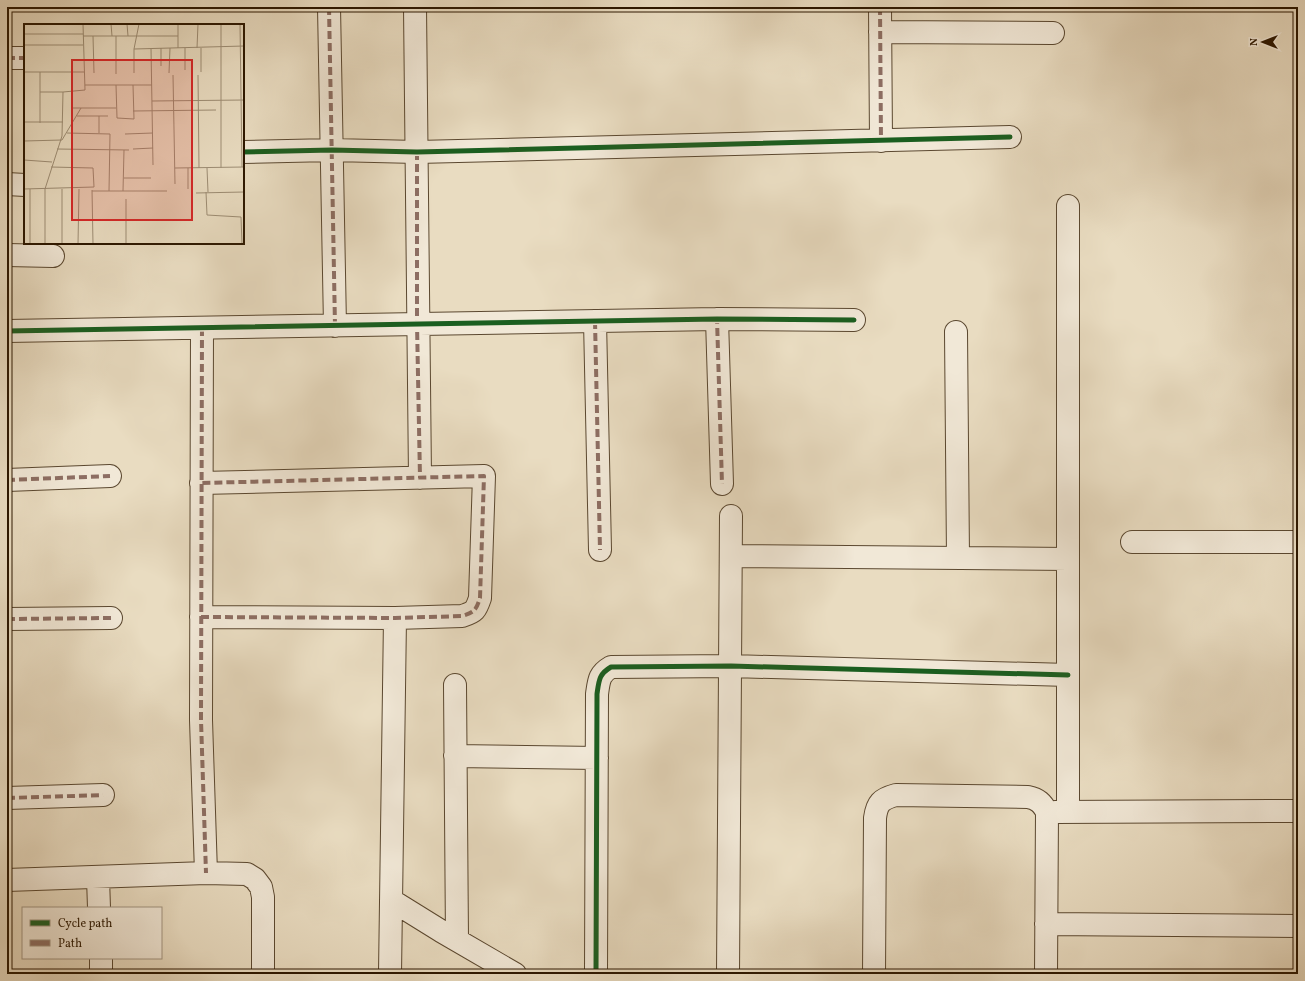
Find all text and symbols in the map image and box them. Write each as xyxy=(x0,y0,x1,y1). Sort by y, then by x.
north arrow xyxy=(1243,22,1283,62)
inset map xyxy=(24,24,244,244)
text: N xyxy=(1247,38,1262,46)
legend xyxy=(22,907,162,959)
text: Cycle path xyxy=(58,916,113,932)
text: Path xyxy=(58,936,82,952)

